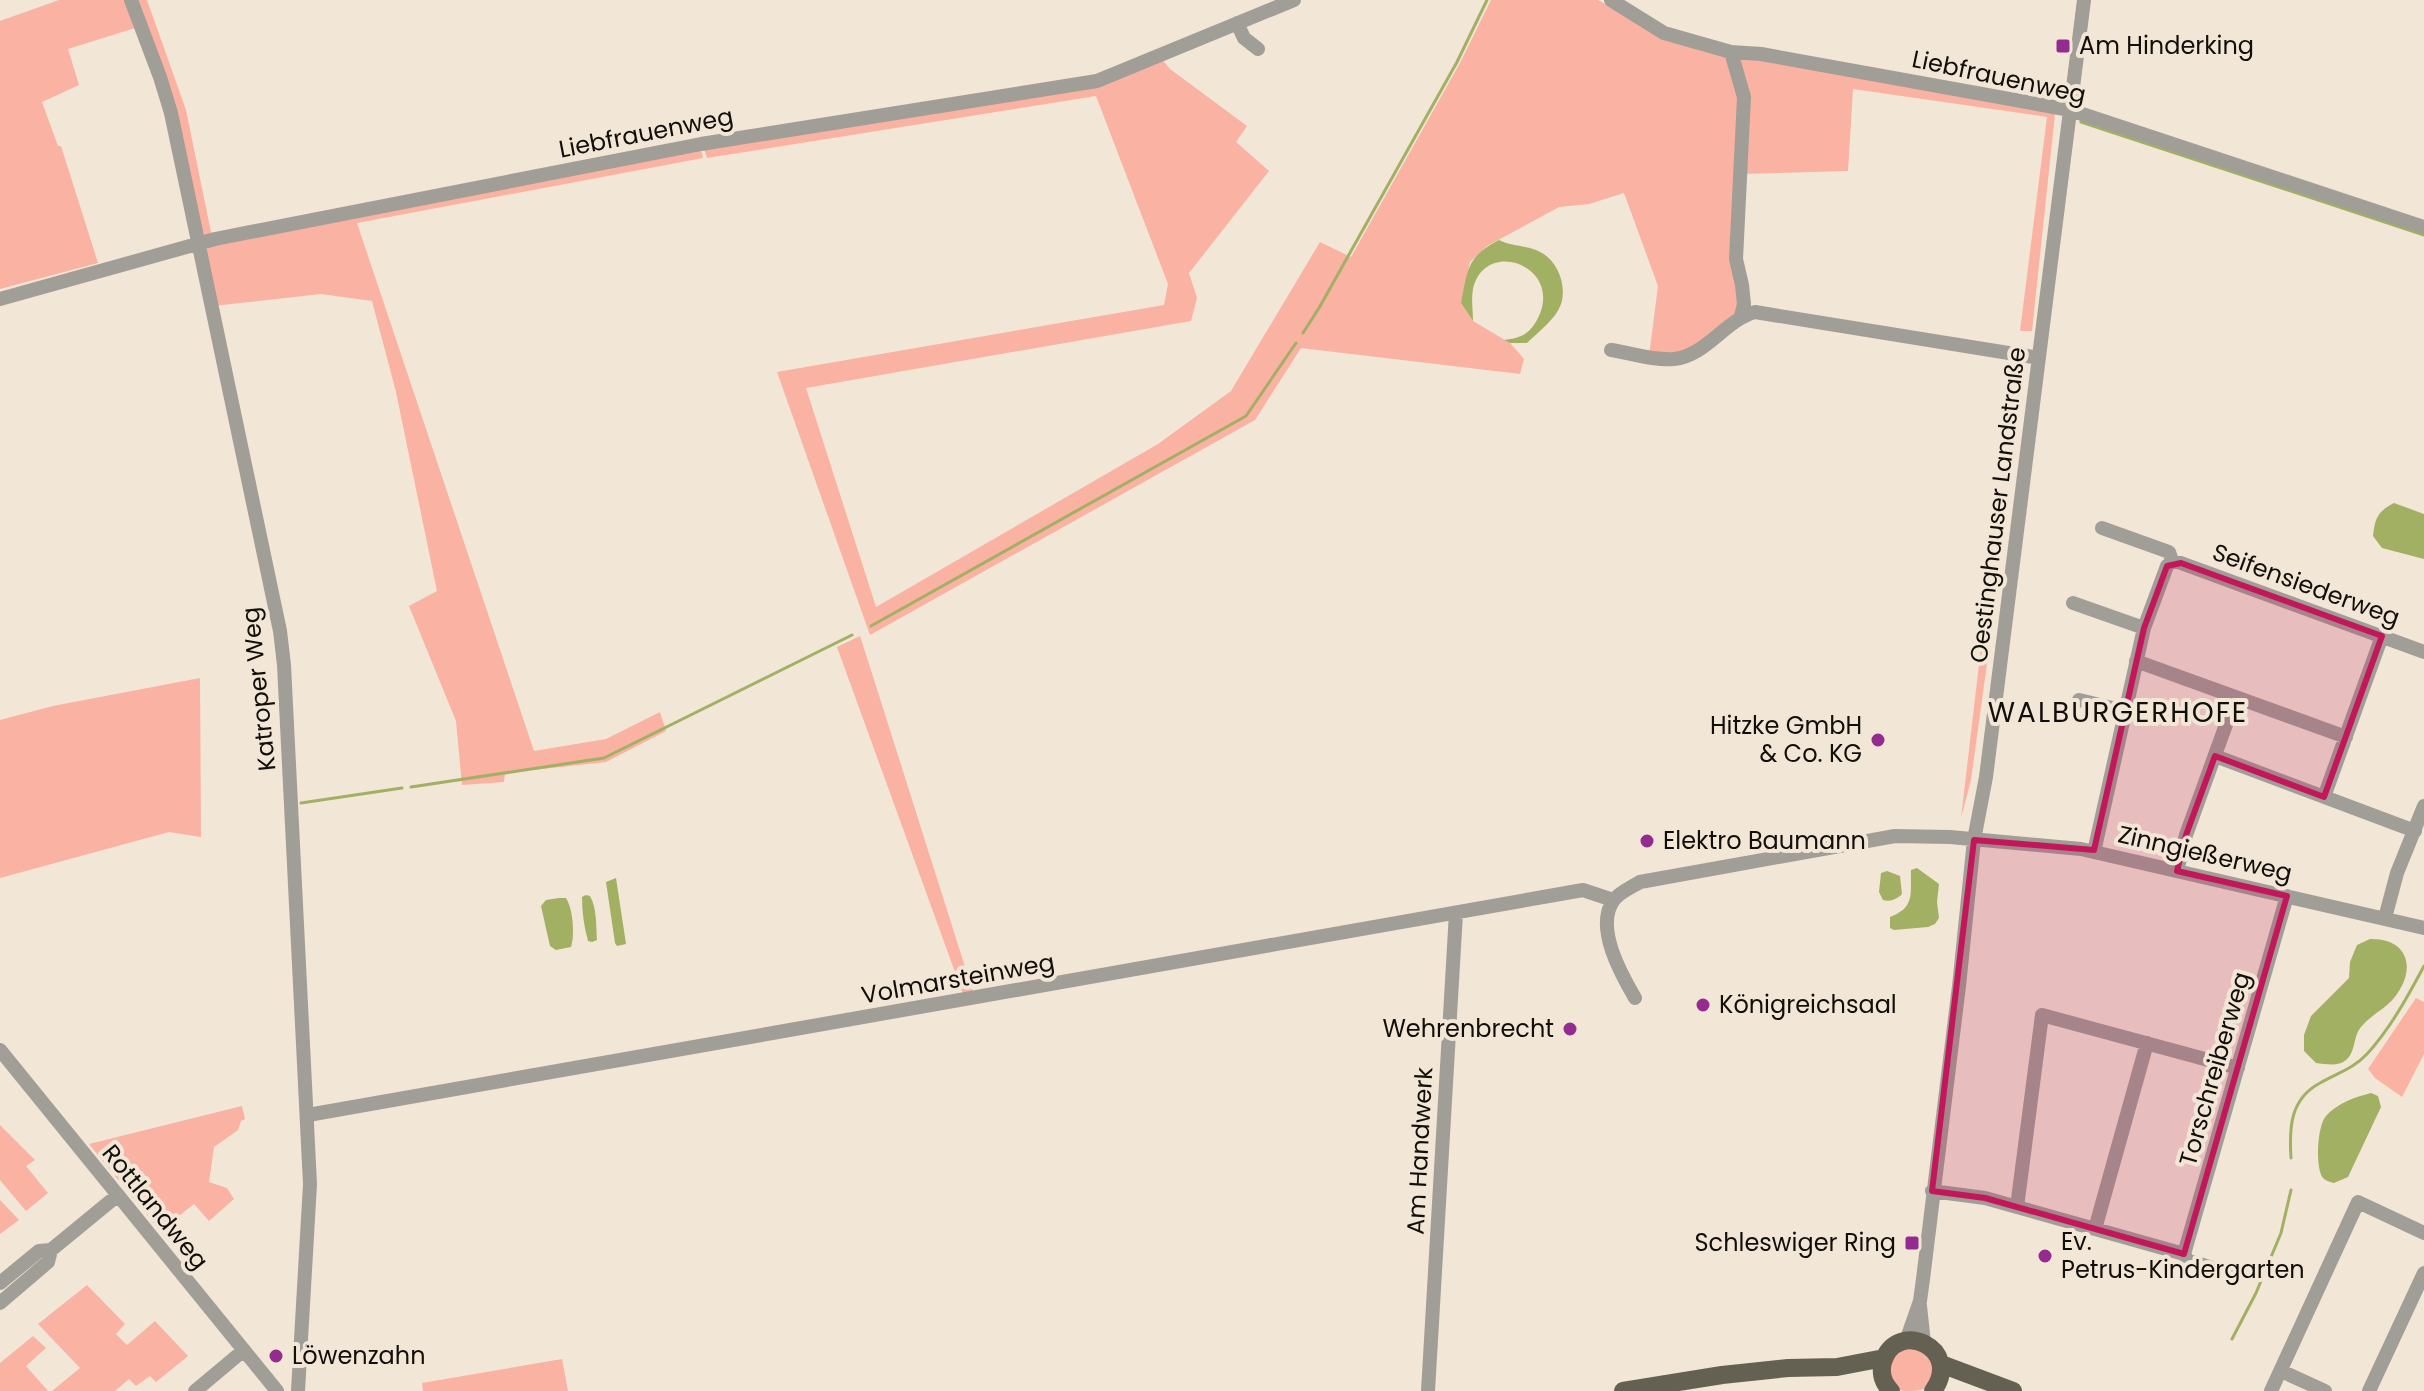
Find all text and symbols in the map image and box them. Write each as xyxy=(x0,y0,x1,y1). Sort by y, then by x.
place label: Am Hinderking xyxy=(2079,29,2254,62)
marker: Am Hinderking xyxy=(2054,37,2072,55)
street label: Liebfrauenweg xyxy=(1909,42,2089,111)
street label: Liebfrauenweg xyxy=(556,99,736,166)
street label: Oestinghauser Landstraße xyxy=(1962,345,2033,665)
street label: Seifensiederweg xyxy=(2208,535,2404,634)
street label: Katroper Weg xyxy=(233,605,284,773)
district label: WALBURGERHOFE xyxy=(1988,693,2248,732)
place label: Hitzke GmbH & Co. KG xyxy=(1710,709,1862,770)
marker: Hitzke GmbH & Co. KG xyxy=(1869,731,1887,749)
street label: Zinngießerweg xyxy=(2115,817,2295,890)
place label: Elektro Baumann xyxy=(1663,824,1866,857)
marker: Elektro Baumann xyxy=(1638,832,1656,850)
street label: Volmarsteinweg xyxy=(859,945,1057,1012)
street label: Torschreiberweg xyxy=(2171,968,2258,1170)
place label: Königreichsaal xyxy=(1719,988,1897,1021)
marker: Königreichsaal xyxy=(1694,996,1712,1014)
place label: Wehrenbrecht xyxy=(1382,1012,1554,1045)
marker: Wehrenbrecht xyxy=(1561,1020,1579,1038)
street label: Am Handwerk xyxy=(1399,1066,1440,1236)
street label: Rottlandweg xyxy=(95,1137,216,1276)
place label: Ev. Petrus-Kindergarten xyxy=(2061,1225,2305,1286)
place label: Schleswiger Ring xyxy=(1695,1226,1896,1259)
marker: Schleswiger Ring xyxy=(1903,1234,1921,1252)
marker: Ev. Petrus-Kindergarten xyxy=(2036,1247,2054,1265)
place label: Löwenzahn xyxy=(292,1339,426,1372)
marker: Löwenzahn xyxy=(267,1347,285,1365)

